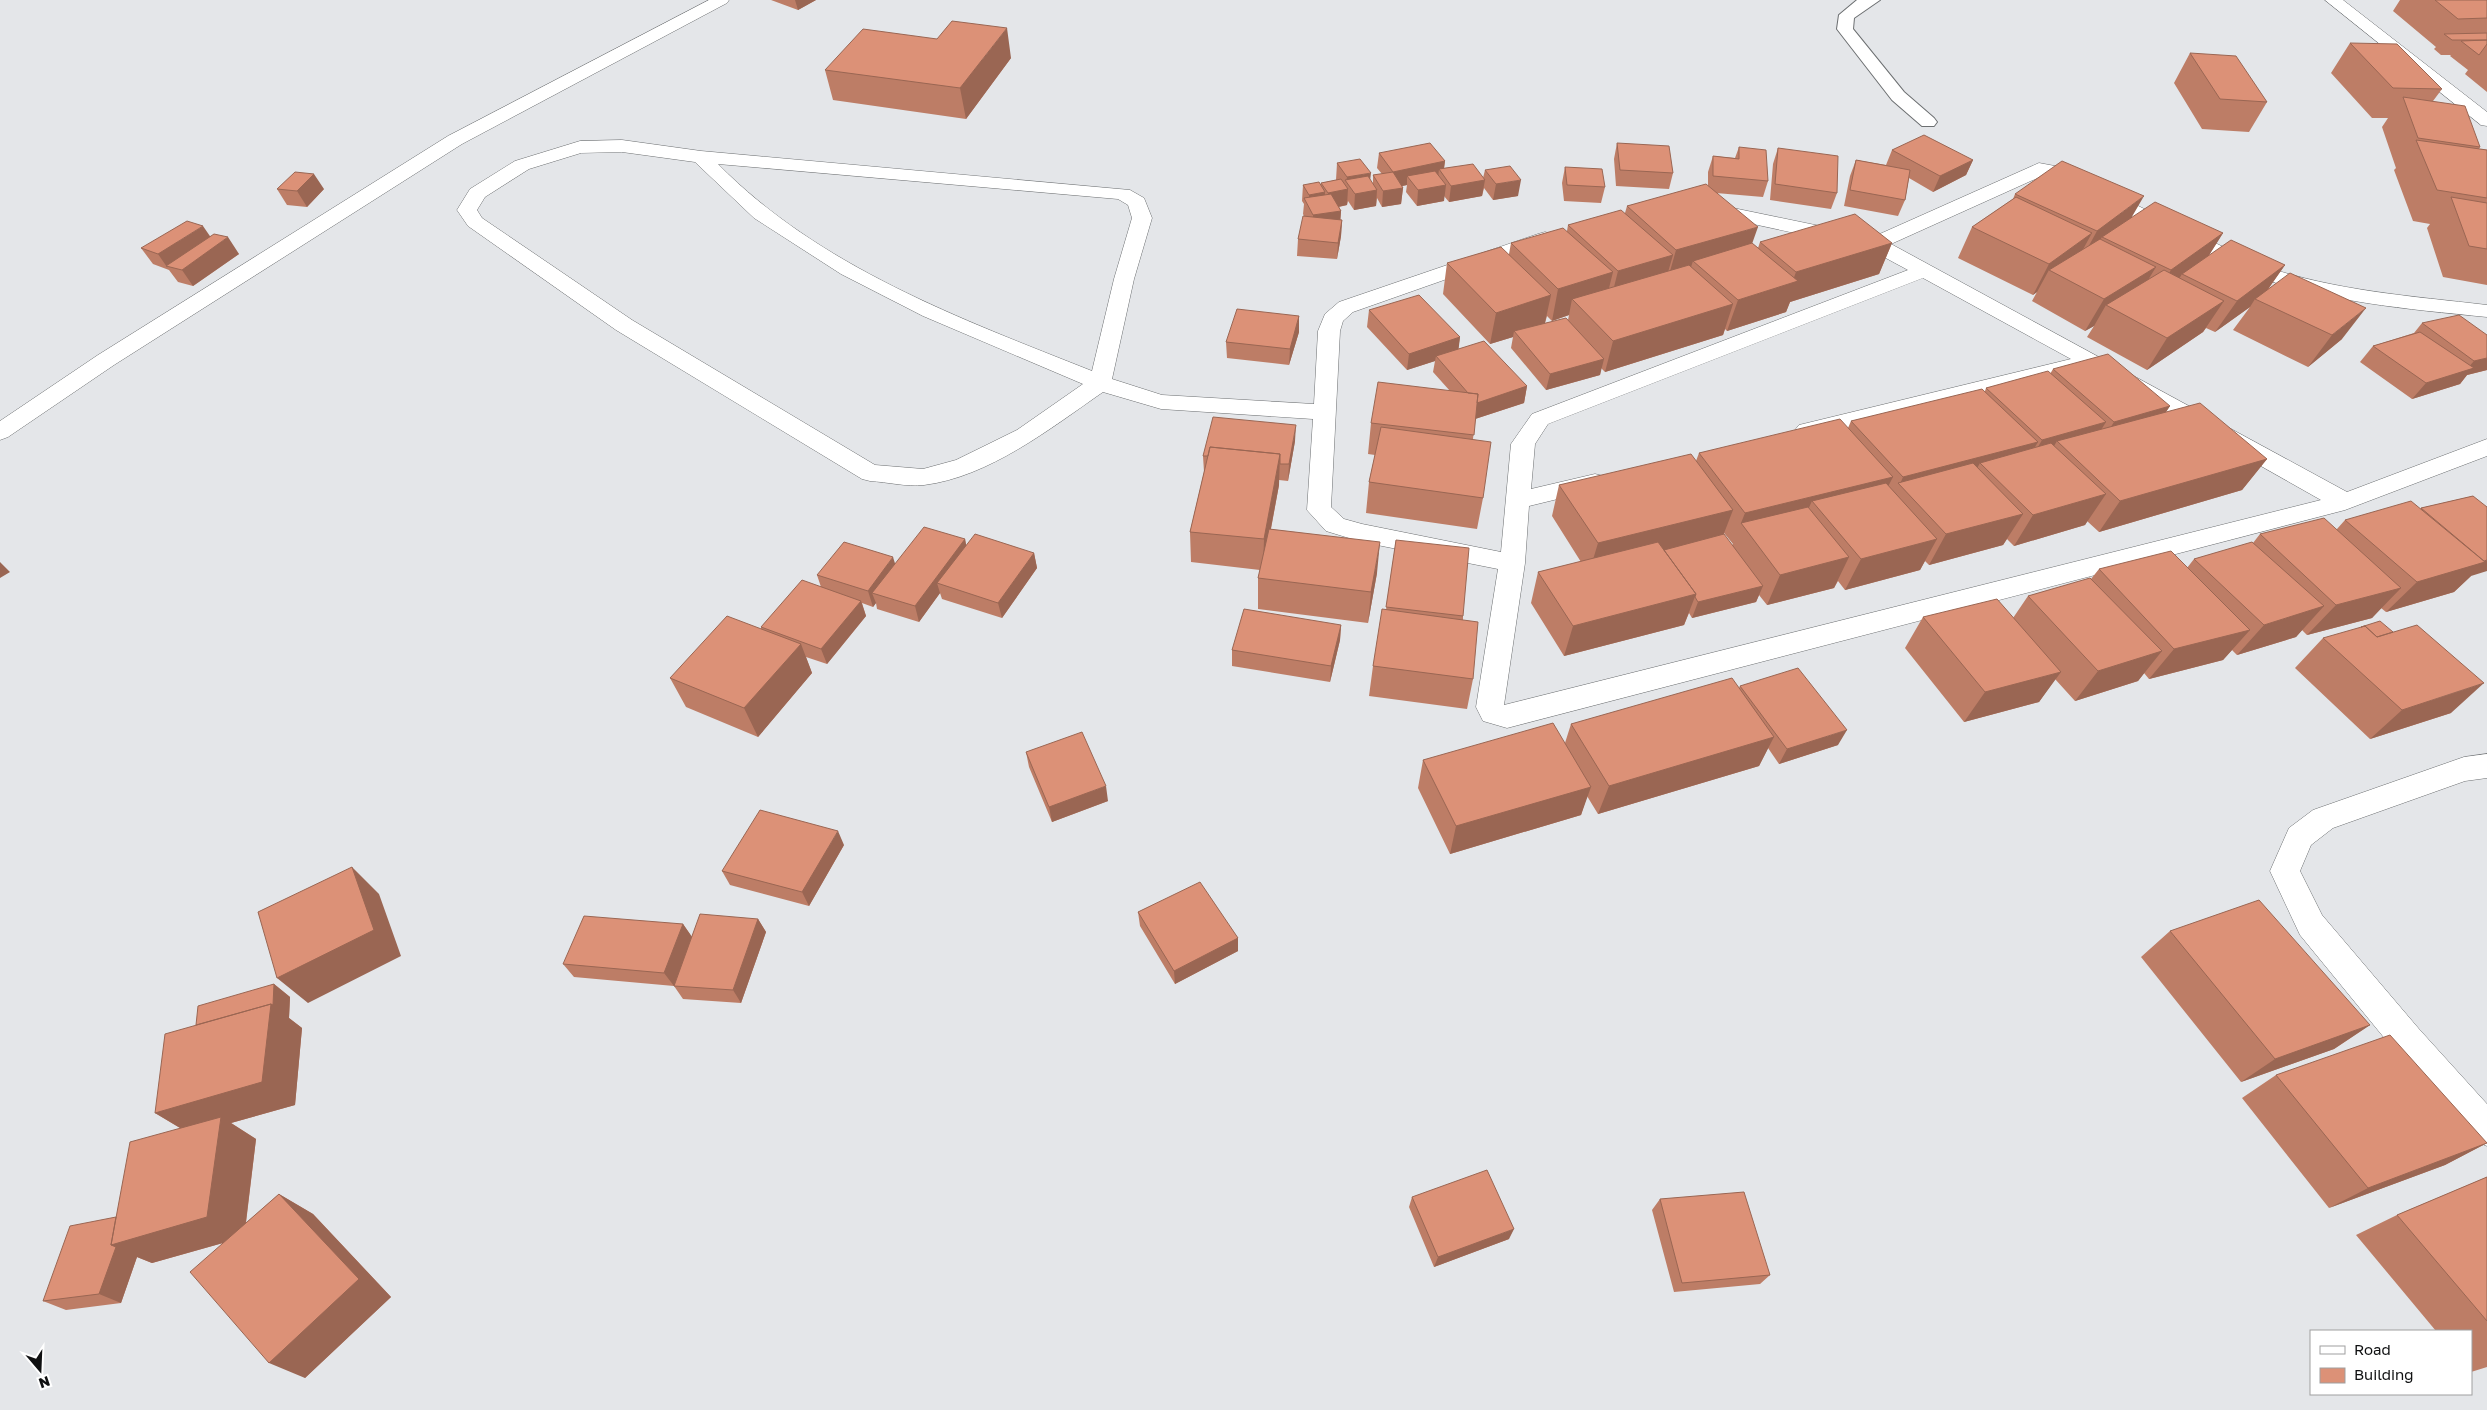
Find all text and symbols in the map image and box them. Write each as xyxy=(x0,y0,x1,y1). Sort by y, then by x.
legend xyxy=(2310,1330,2472,1395)
text: Road xyxy=(2354,1340,2391,1358)
north arrow xyxy=(15,1345,65,1395)
text: Building xyxy=(2354,1365,2414,1383)
text: N xyxy=(37,1373,52,1393)

